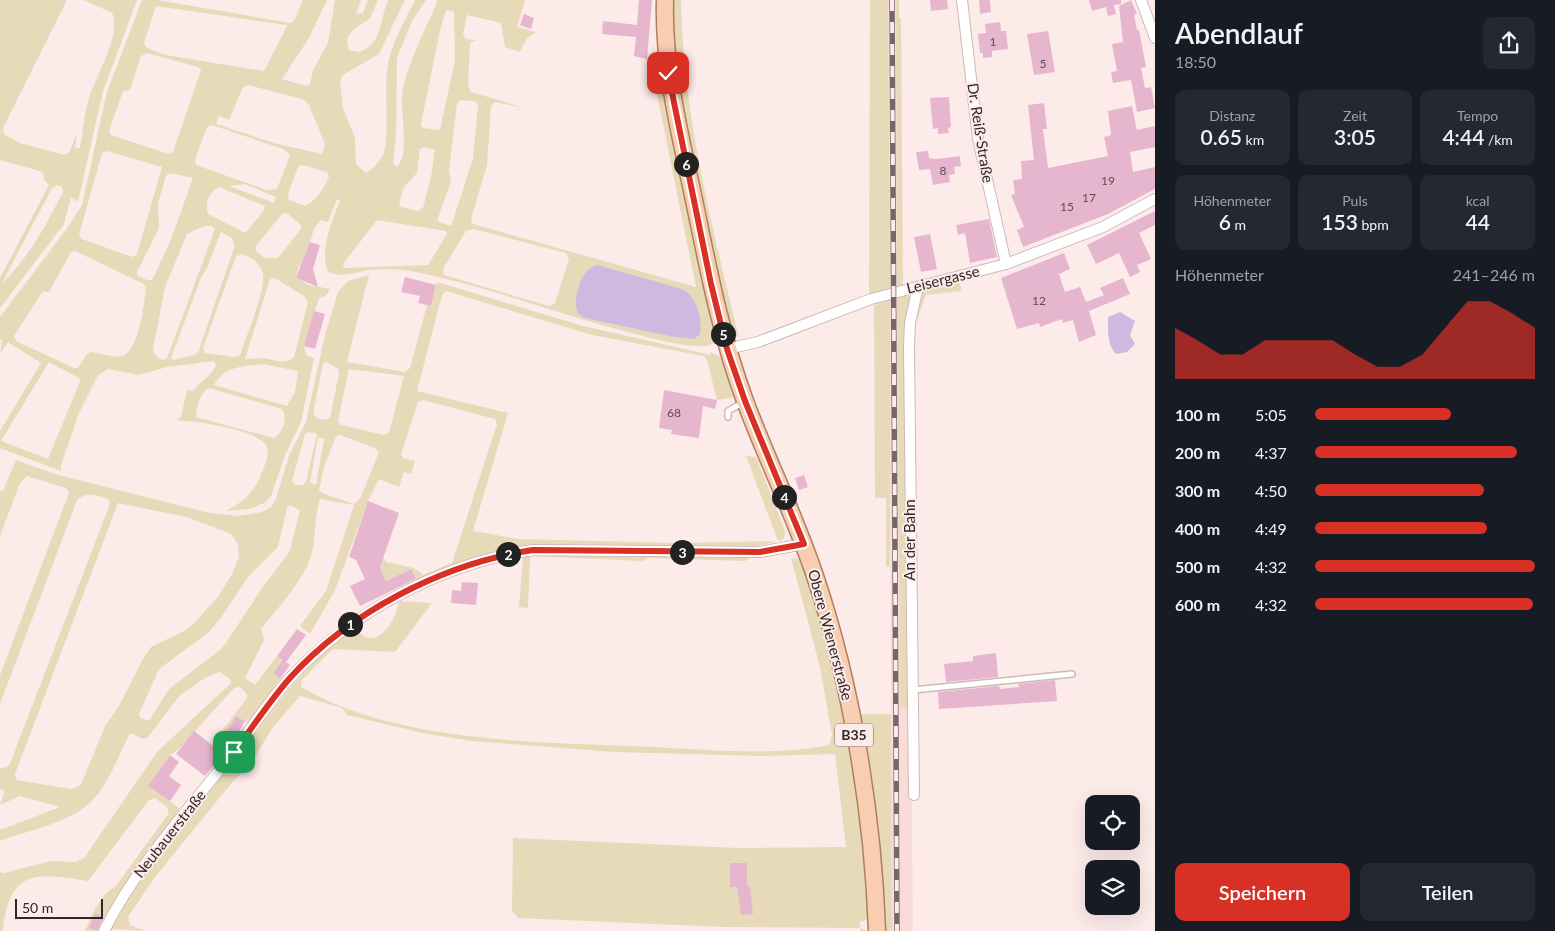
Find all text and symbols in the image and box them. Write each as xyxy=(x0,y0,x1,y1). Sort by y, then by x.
text: Abendlauf xyxy=(1175,16,1303,50)
button: share xyxy=(1483,17,1535,69)
house number: 1 xyxy=(990,34,997,49)
pin xyxy=(647,52,689,94)
text: 18:50 xyxy=(1175,52,1216,71)
house number: 5 xyxy=(1040,56,1047,71)
icon: check xyxy=(654,59,682,87)
street label: Dr. Reiß-Straße xyxy=(964,82,998,184)
text: Distanz xyxy=(1209,107,1255,124)
text: Zeit xyxy=(1343,107,1367,124)
text: Tempo xyxy=(1457,107,1498,124)
text: 0.65 xyxy=(1200,124,1242,149)
text: 3:05 xyxy=(1334,124,1376,149)
text: 4:44 xyxy=(1442,124,1484,149)
text: km xyxy=(1242,131,1264,148)
text: /km xyxy=(1484,131,1513,148)
pin: 6 xyxy=(674,152,698,176)
text: 6 xyxy=(682,156,691,173)
house number: 8 xyxy=(940,163,947,178)
house number: 19 xyxy=(1101,173,1115,188)
house number: 17 xyxy=(1082,190,1096,205)
text: Höhenmeter xyxy=(1193,192,1271,209)
text: Puls xyxy=(1342,192,1368,209)
text: kcal xyxy=(1466,192,1489,209)
house number: 15 xyxy=(1060,199,1074,214)
text: 6 xyxy=(1219,209,1231,234)
text: 153 xyxy=(1321,209,1358,234)
text: 44 xyxy=(1465,209,1490,234)
text: m xyxy=(1231,216,1246,233)
text: bpm xyxy=(1358,216,1389,233)
street label: Leisergasse xyxy=(904,261,981,297)
text: Höhenmeter xyxy=(1175,265,1264,284)
text: 241–246 m xyxy=(1453,265,1535,284)
house number: 12 xyxy=(1032,293,1046,308)
pin: 5 xyxy=(710,322,736,346)
text: 5 xyxy=(719,326,728,343)
house number: 68 xyxy=(667,405,681,420)
text: 100 m xyxy=(1175,405,1220,424)
text: 5:05 xyxy=(1255,405,1287,424)
text: 200 m xyxy=(1175,443,1220,462)
text: 4:37 xyxy=(1255,443,1287,462)
text: 300 m xyxy=(1175,481,1220,500)
text: 4:50 xyxy=(1255,481,1287,500)
pin: 4 xyxy=(772,484,796,510)
text: 4 xyxy=(780,489,789,506)
street label: An der Bahn xyxy=(900,499,918,581)
text: 400 m xyxy=(1175,519,1220,538)
text: 4:49 xyxy=(1255,519,1287,538)
pin: 3 xyxy=(670,540,694,564)
pin: 2 xyxy=(496,542,520,566)
text: 3 xyxy=(678,544,687,561)
text: 2 xyxy=(504,546,513,563)
text: 500 m xyxy=(1175,557,1220,576)
text: 4:32 xyxy=(1255,557,1287,576)
street label: Obere Wienerstraße xyxy=(805,567,857,702)
text: 600 m xyxy=(1175,595,1220,614)
text: 4:32 xyxy=(1255,595,1287,614)
pin: 1 xyxy=(338,612,362,636)
text: 1 xyxy=(346,616,355,633)
road number: B35 xyxy=(835,724,873,746)
pin xyxy=(213,731,255,773)
icon: arrive xyxy=(220,738,248,766)
street label: Neubauerstraße xyxy=(129,786,209,881)
map controls xyxy=(1085,795,1140,915)
button: locate xyxy=(1085,795,1140,850)
button: layers xyxy=(1085,860,1140,915)
button: Speichern xyxy=(1175,863,1350,921)
button: Teilen xyxy=(1360,863,1535,921)
scale bar xyxy=(15,896,102,919)
text: 50 m xyxy=(22,899,53,916)

